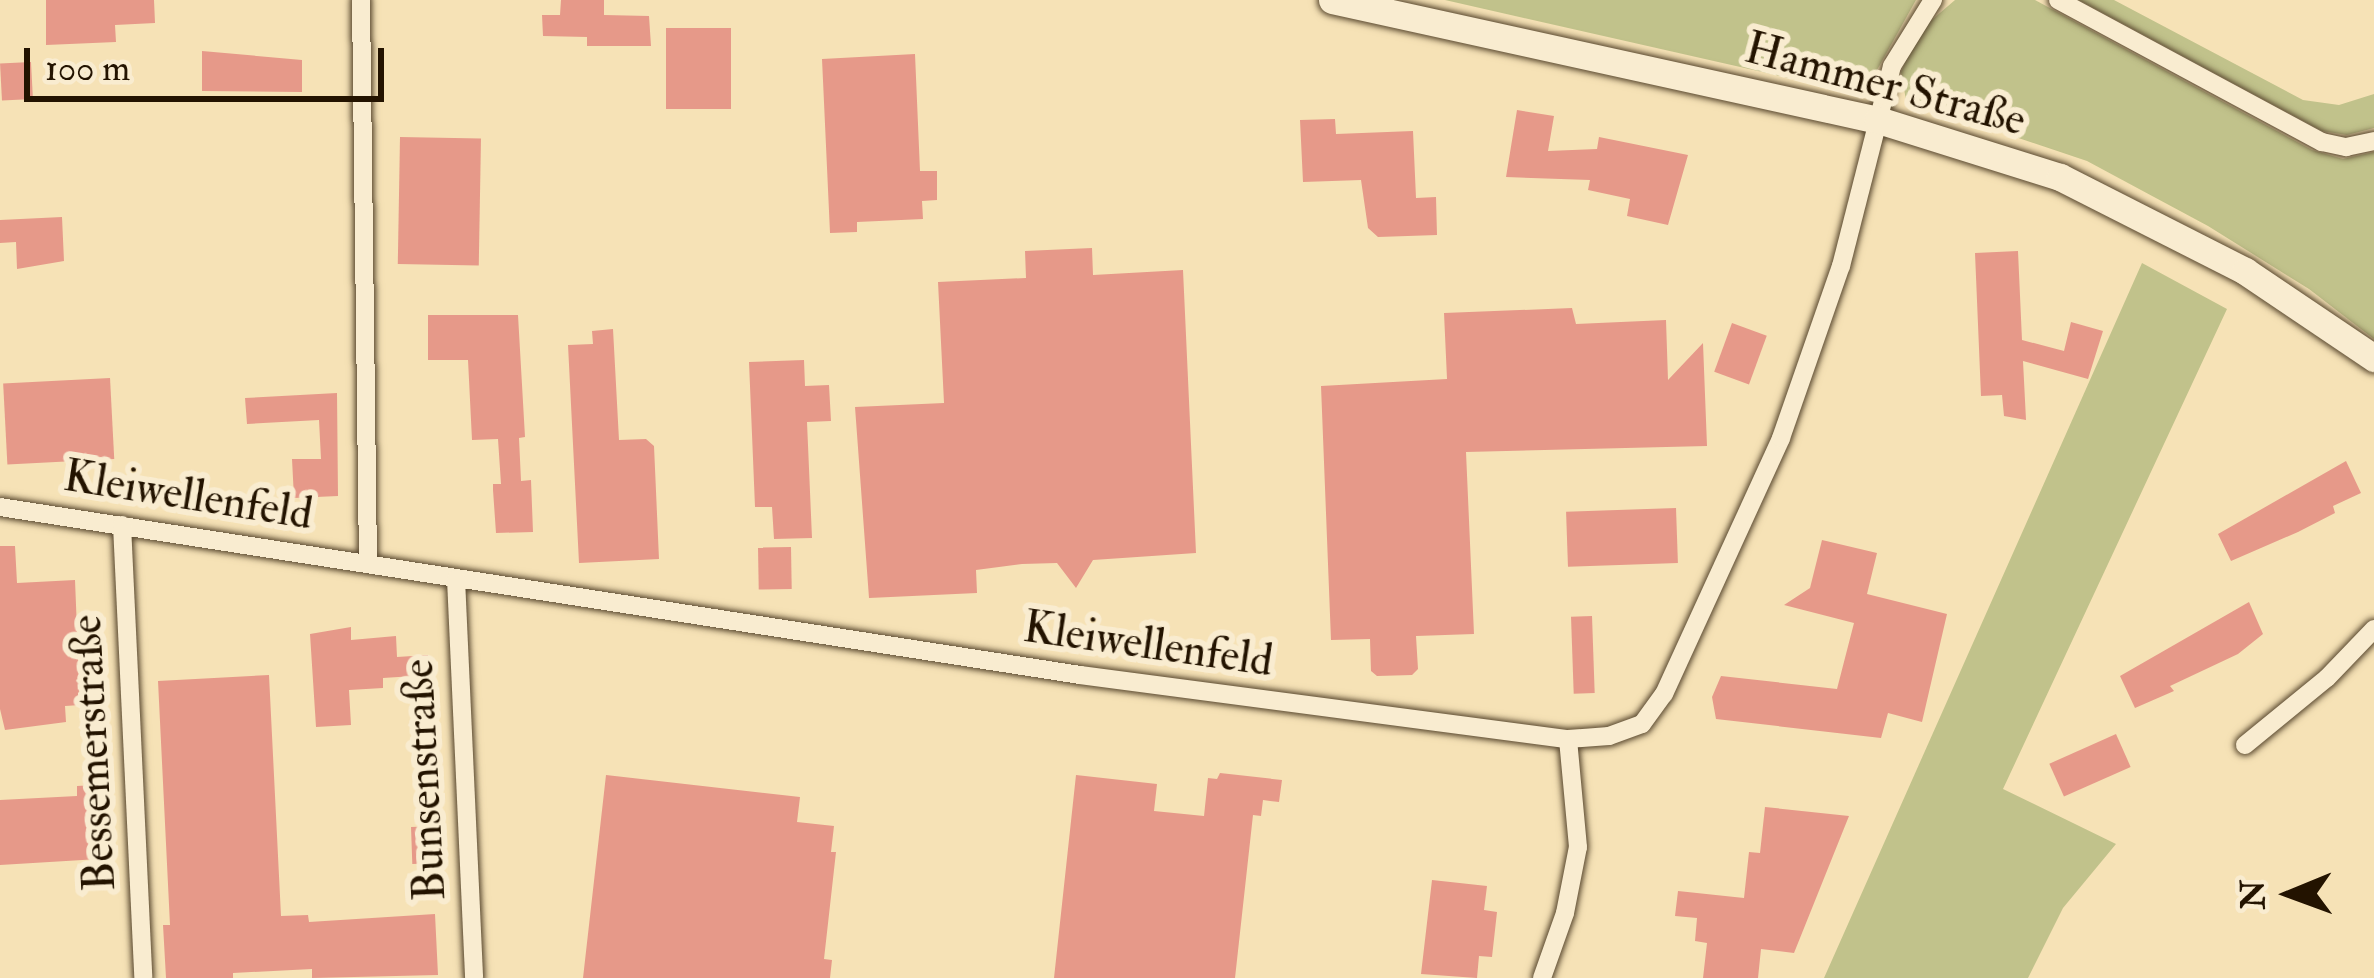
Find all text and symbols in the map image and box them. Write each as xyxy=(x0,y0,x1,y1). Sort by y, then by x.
street label: Hammer Straße xyxy=(1739,22,2031,148)
scale bar xyxy=(30,24,390,98)
text: 100 m xyxy=(45,46,130,91)
street label: Kleiwellenfeld xyxy=(60,450,316,542)
street label: Kleiwellenfeld xyxy=(1020,601,1276,689)
street label: Bessemerstraße xyxy=(60,613,128,893)
street label: Bunsenstraße xyxy=(392,658,458,902)
north arrow xyxy=(2230,834,2350,954)
text: N xyxy=(2233,880,2274,910)

